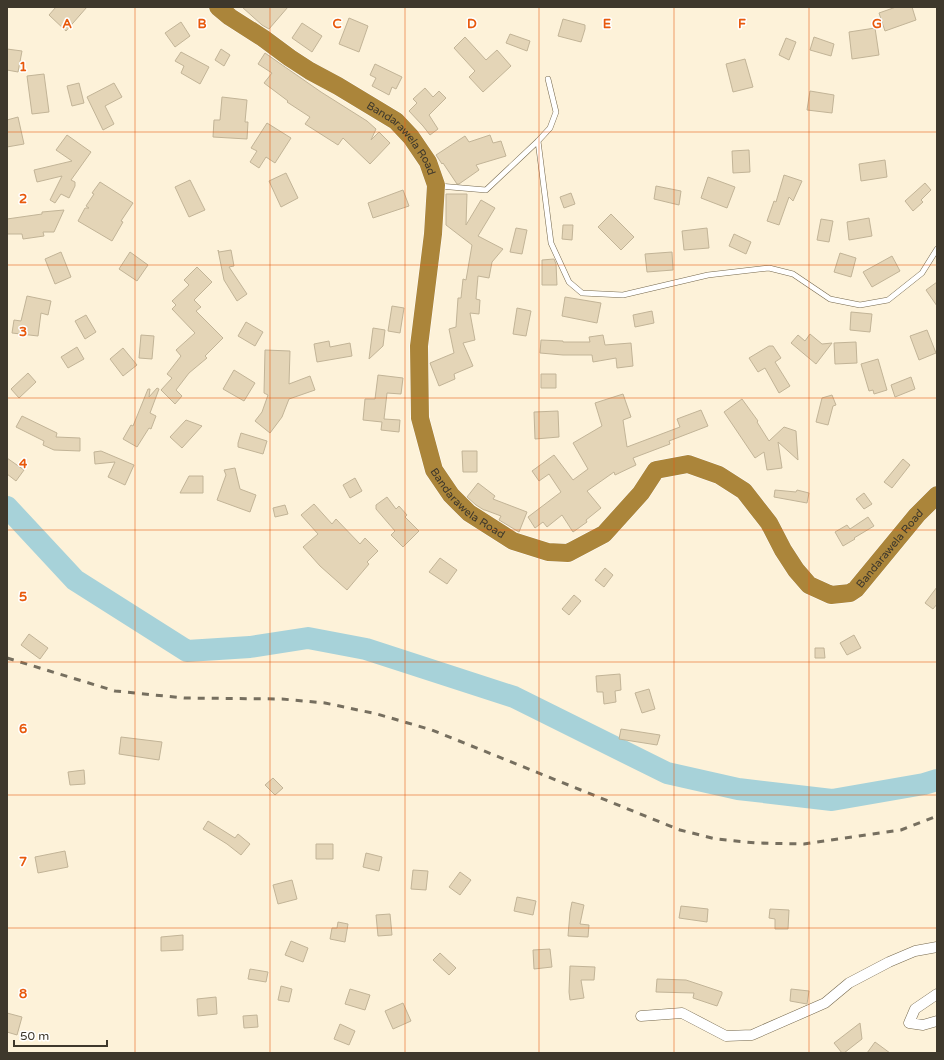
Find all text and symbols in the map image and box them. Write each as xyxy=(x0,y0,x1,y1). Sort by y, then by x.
text: A xyxy=(62,16,72,32)
text: B xyxy=(197,16,207,32)
text: C xyxy=(332,16,342,32)
text: D xyxy=(467,16,477,32)
text: E xyxy=(603,16,611,32)
text: F xyxy=(738,16,746,32)
text: G xyxy=(872,16,882,32)
text: 1 xyxy=(19,59,27,75)
street label: Bandarawela Road xyxy=(364,99,438,177)
text: 2 xyxy=(19,191,27,207)
text: 3 xyxy=(19,324,27,340)
text: 4 xyxy=(19,456,28,472)
street label: Bandarawela Road xyxy=(428,466,507,541)
street label: Bandarawela Road xyxy=(854,507,926,591)
text: 5 xyxy=(19,589,27,605)
text: 6 xyxy=(19,721,27,737)
text: 7 xyxy=(19,854,27,870)
text: 8 xyxy=(19,986,27,1002)
scale bar xyxy=(14,1022,107,1048)
text: 50 m xyxy=(20,1029,49,1043)

